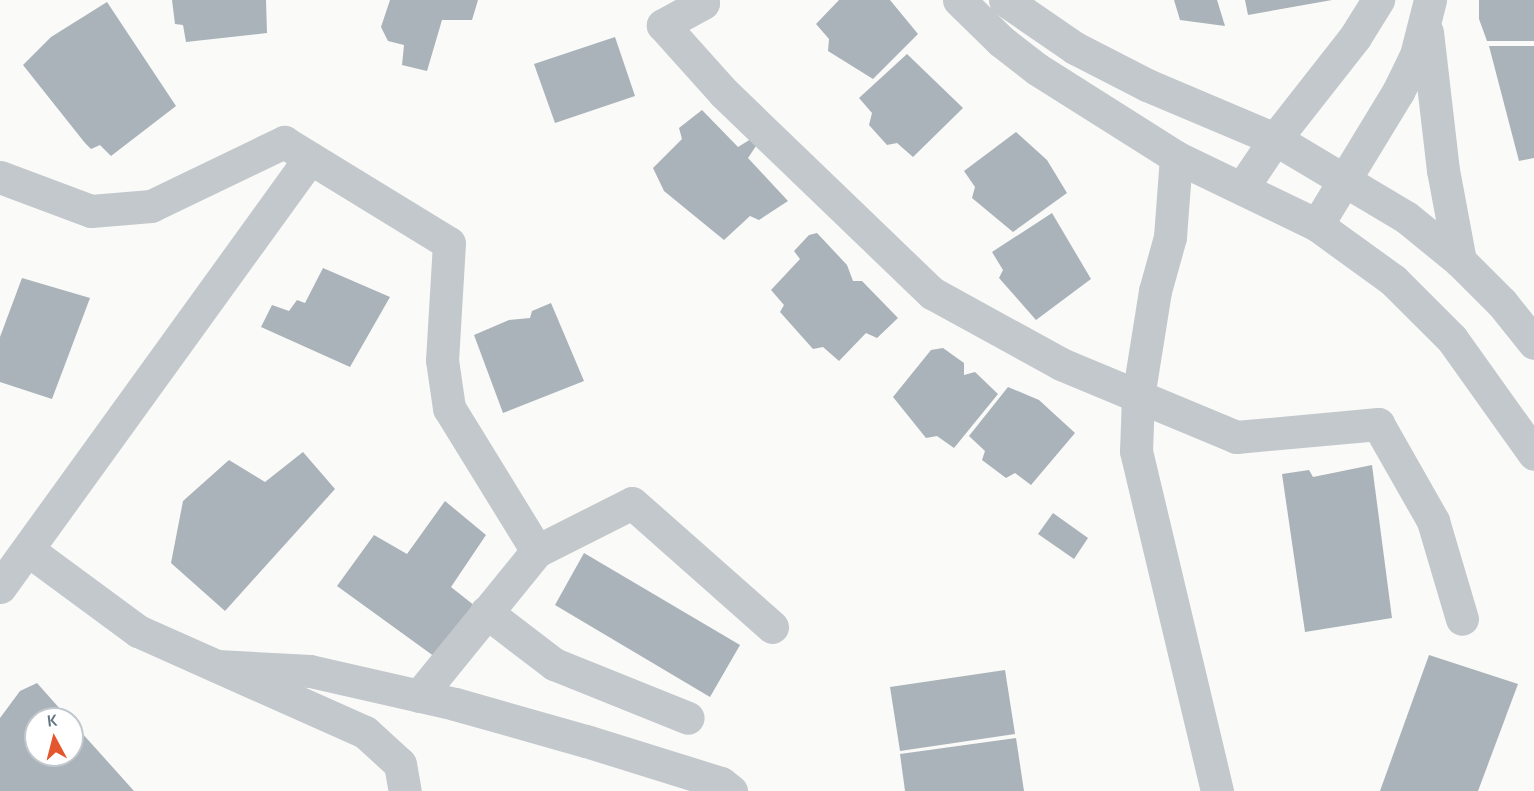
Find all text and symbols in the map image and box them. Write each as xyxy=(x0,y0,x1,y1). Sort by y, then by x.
north arrow xyxy=(24,707,84,767)
text: K xyxy=(46,711,58,731)

